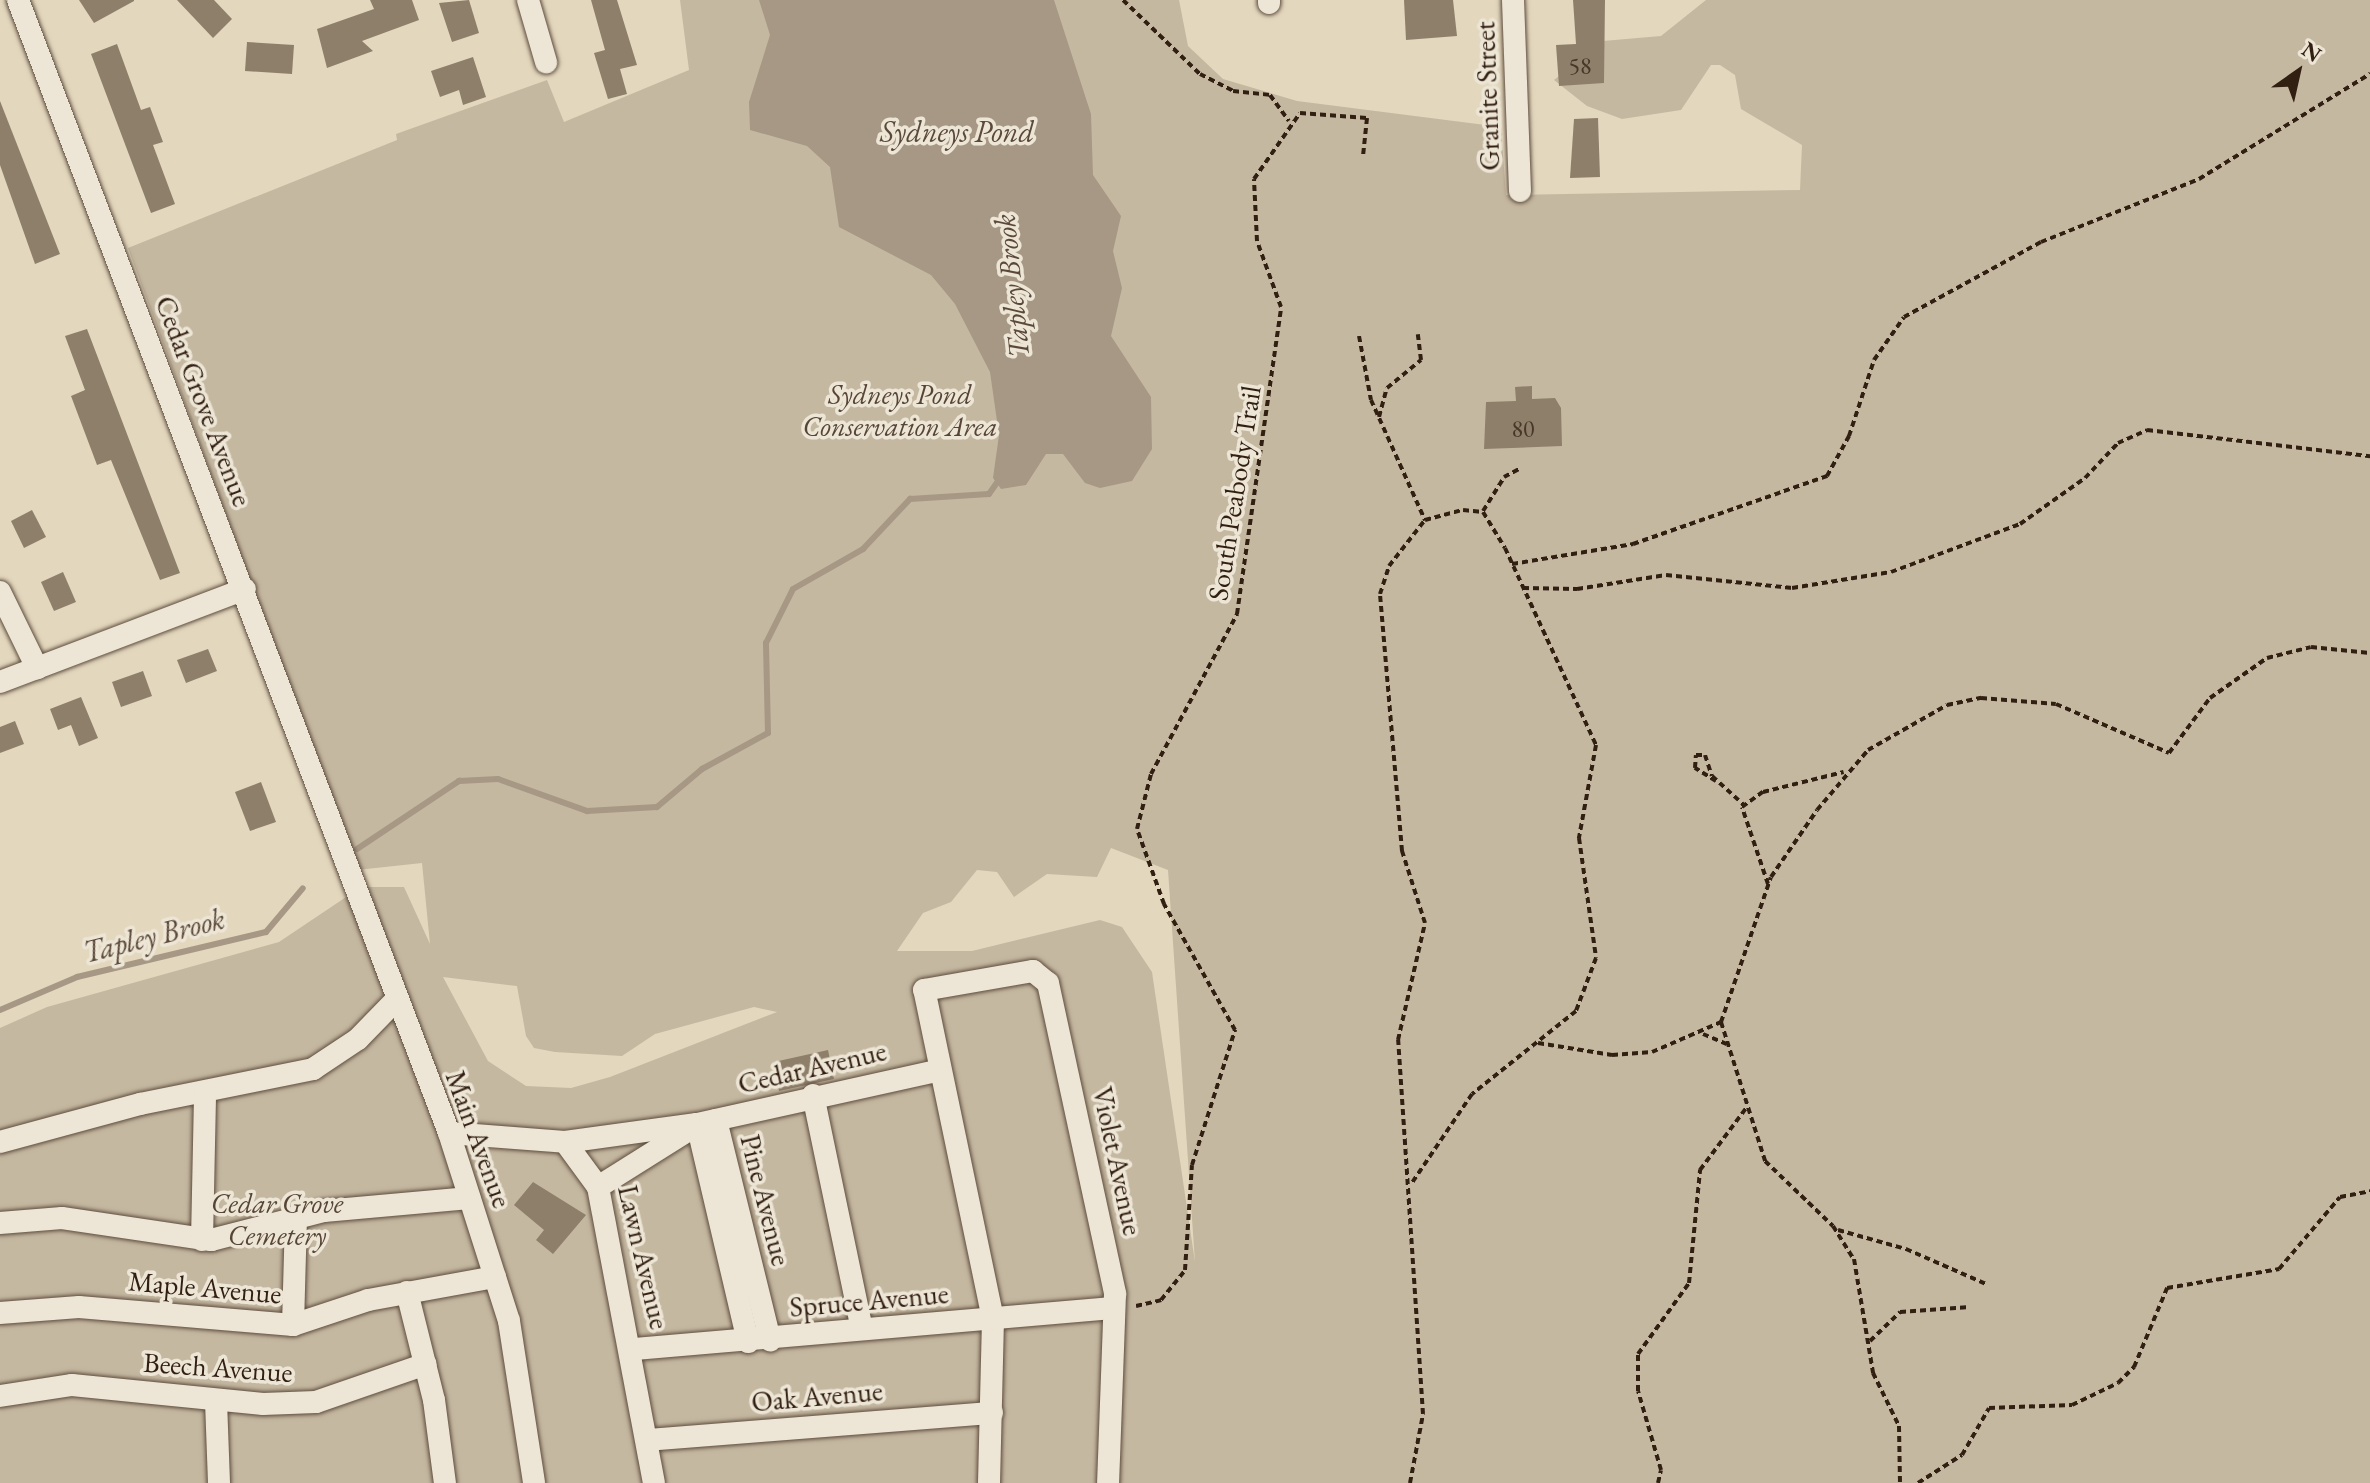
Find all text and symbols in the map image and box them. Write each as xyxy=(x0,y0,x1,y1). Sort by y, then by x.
street label: Granite Street xyxy=(1468,21,1506,171)
north arrow xyxy=(2258,32,2338,112)
text: N xyxy=(2296,35,2327,69)
house number: 58 xyxy=(1568,52,1592,80)
water label: Sydneys Pond xyxy=(880,114,1034,150)
water label: Tapley Brook xyxy=(987,212,1037,360)
street label: Cedar Grove Avenue xyxy=(148,291,260,511)
park label: Sydneys Pond Conservation Area xyxy=(803,377,997,443)
street label: South Peabody Trail xyxy=(1200,383,1268,603)
house number: 80 xyxy=(1511,415,1535,443)
water label: Tapley Brook xyxy=(79,901,229,971)
street label: Cedar Avenue xyxy=(735,1034,889,1100)
street label: Main Avenue xyxy=(439,1066,519,1212)
street label: Violet Avenue xyxy=(1086,1084,1150,1238)
street label: Pine Avenue xyxy=(733,1131,799,1269)
street label: Lawn Avenue xyxy=(611,1182,677,1332)
park label: Cedar Grove Cemetery xyxy=(211,1186,343,1252)
street label: Maple Avenue xyxy=(127,1264,283,1310)
street label: Spruce Avenue xyxy=(788,1276,950,1324)
street label: Beech Avenue xyxy=(142,1345,294,1389)
street label: Oak Avenue xyxy=(750,1374,884,1418)

